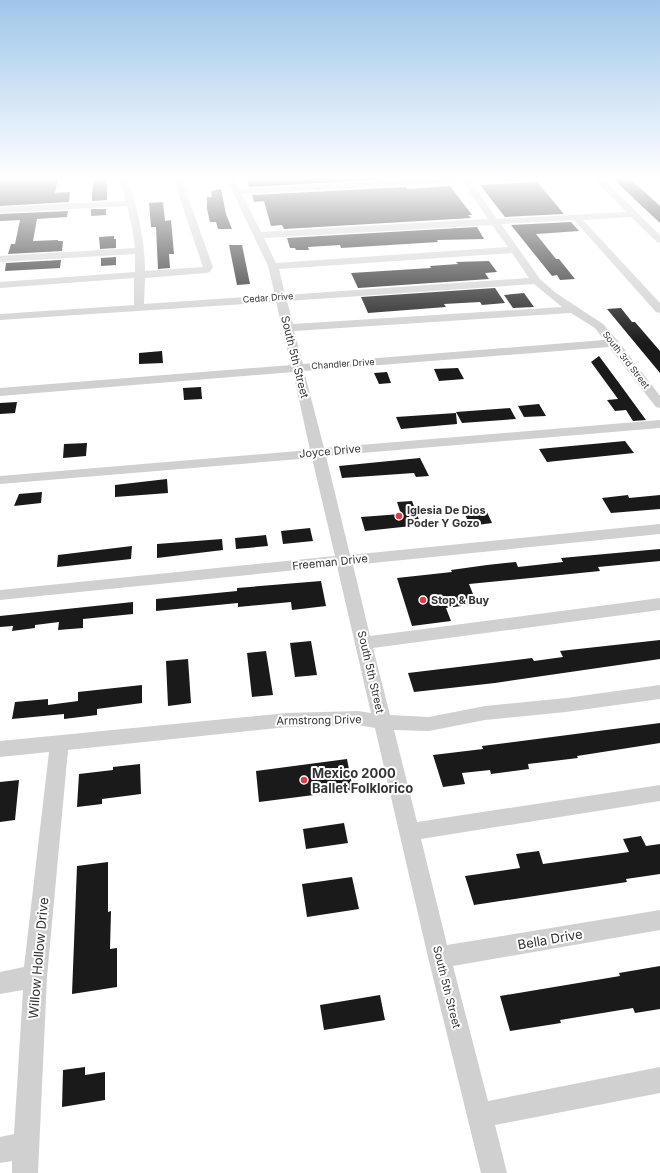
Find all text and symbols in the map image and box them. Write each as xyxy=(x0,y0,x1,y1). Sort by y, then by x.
street label: Cedar Drive xyxy=(242,290,294,305)
street label: South 5th Street xyxy=(278,314,312,400)
street label: South 3rd Street xyxy=(601,329,652,391)
street label: Chandler Drive xyxy=(311,356,375,371)
street label: Joyce Drive xyxy=(299,441,361,461)
place label: Iglesia De Dios Poder Y Gozo xyxy=(407,503,486,530)
marker: Iglesia De Dios Poder Y Gozo xyxy=(394,511,404,521)
street label: Freeman Drive xyxy=(292,551,368,573)
place label: Stop & Buy xyxy=(431,593,490,607)
marker: Stop & Buy xyxy=(418,595,428,605)
street label: South 5th Street xyxy=(355,629,387,715)
street label: Armstrong Drive xyxy=(276,712,362,728)
place label: Mexico 2000 Ballet Folklorico xyxy=(312,765,413,796)
marker: Mexico 2000 Ballet Folklorico xyxy=(299,775,309,785)
street label: Willow Hollow Drive xyxy=(25,897,51,1019)
street label: Bella Drive xyxy=(516,925,584,953)
street label: South 5th Street xyxy=(430,944,464,1030)

